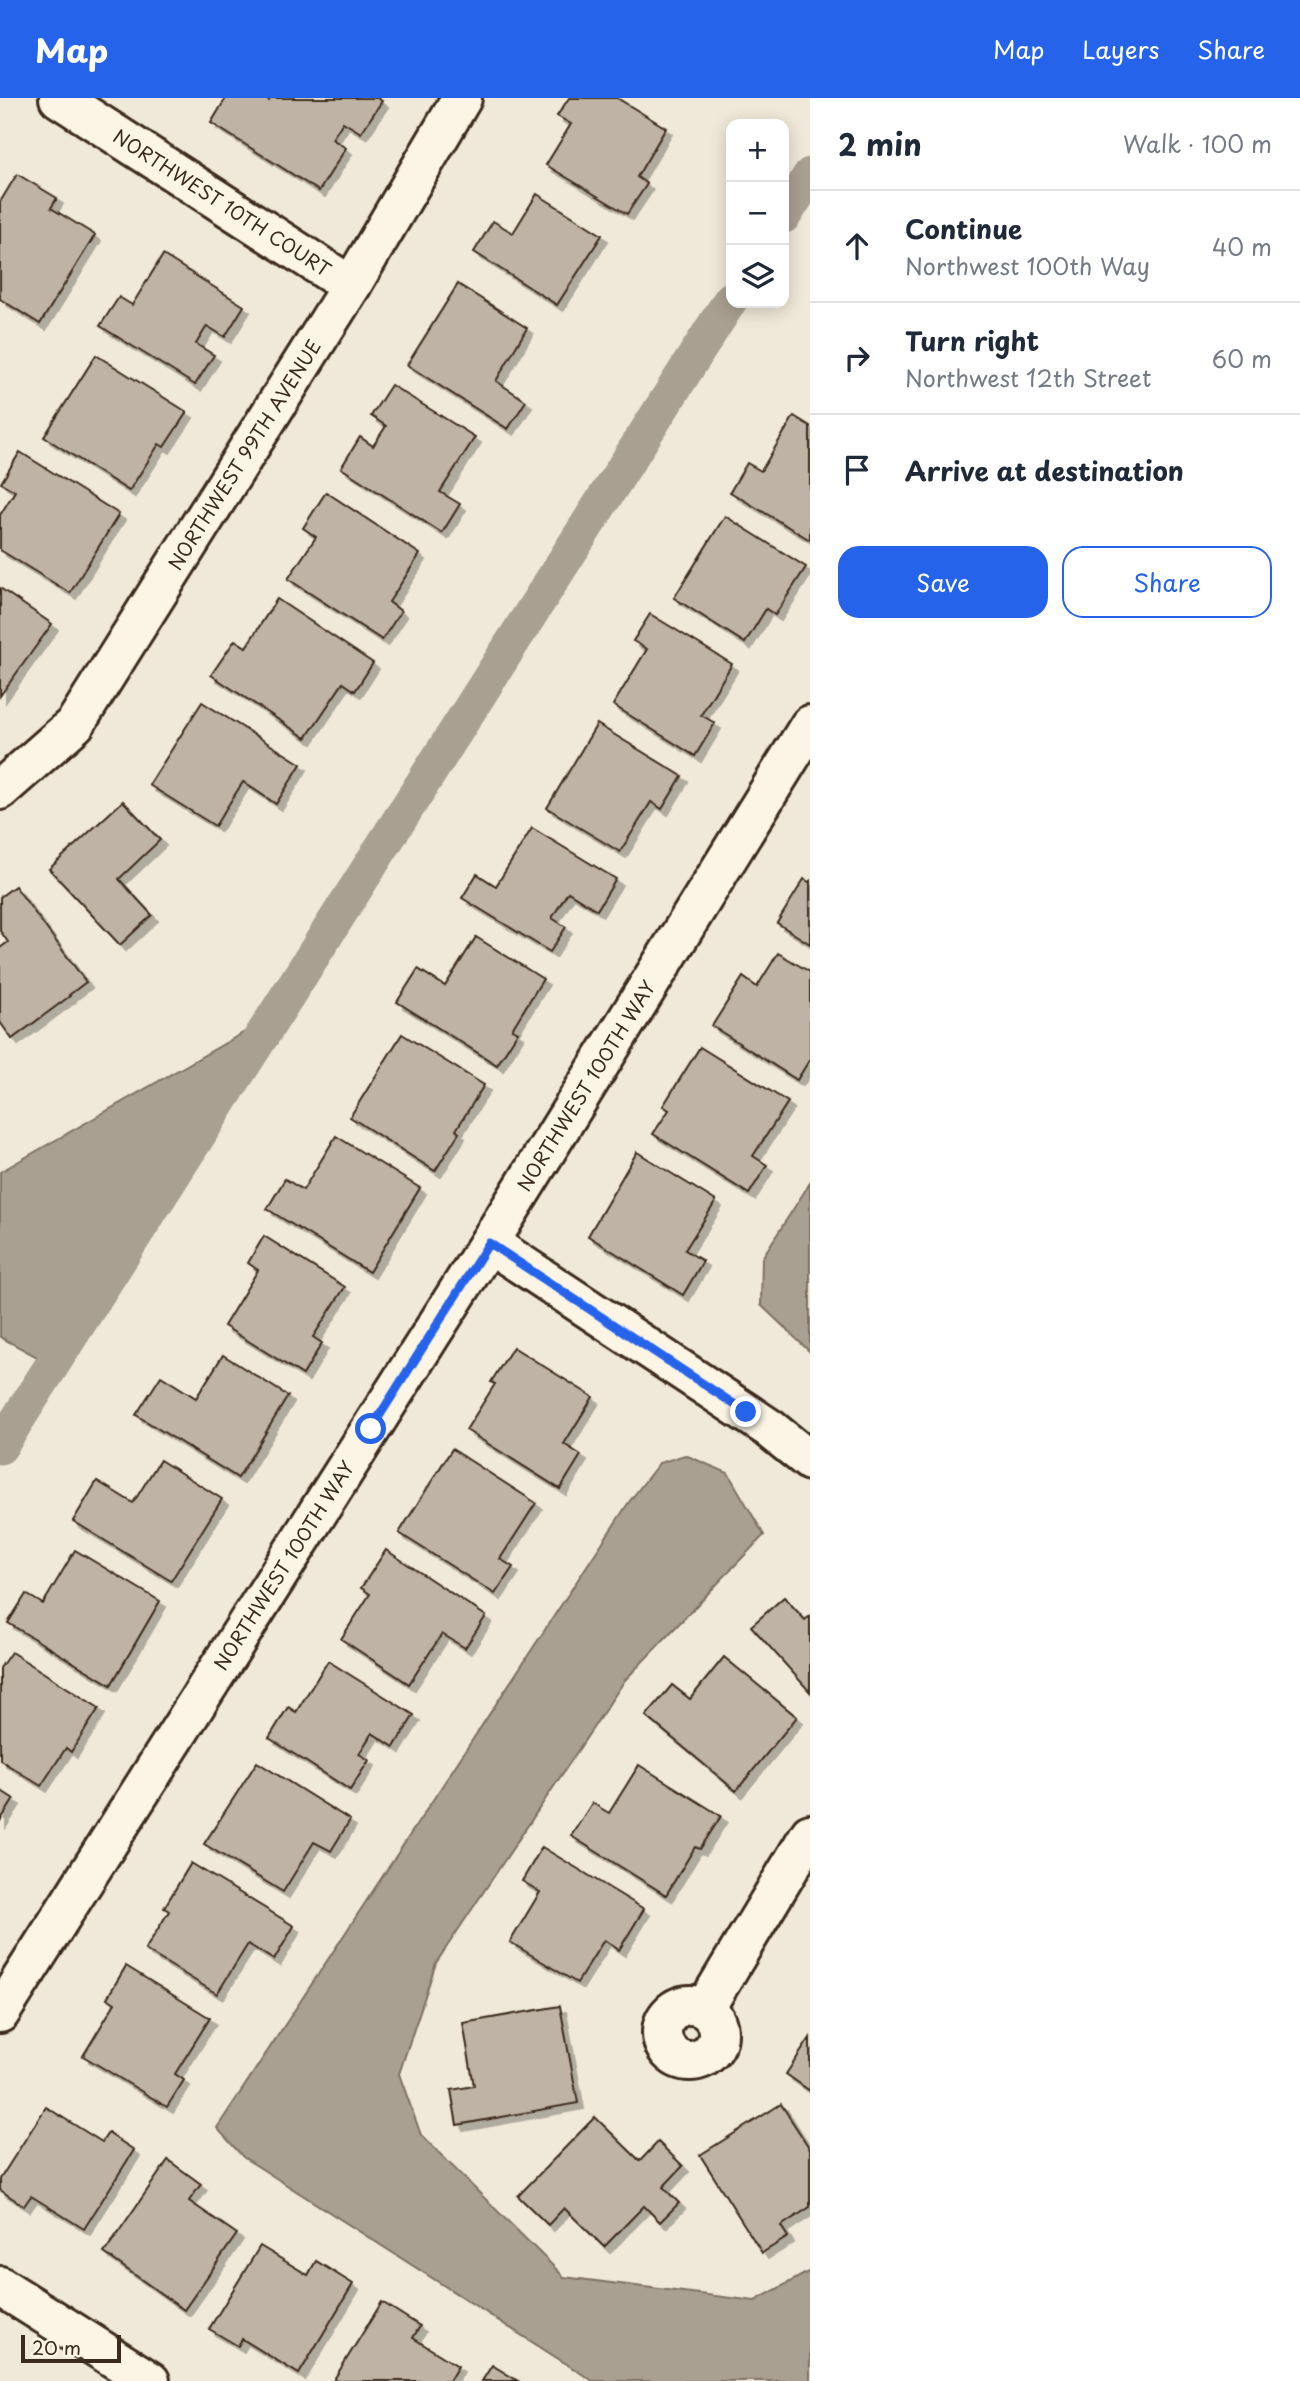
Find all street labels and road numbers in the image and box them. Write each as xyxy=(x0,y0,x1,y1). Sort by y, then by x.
street label: NORTHWEST 10TH COURT xyxy=(108,122,337,283)
street label: NORTHWEST 99TH AVENUE xyxy=(161,334,327,575)
street label: NORTHWEST 100TH WAY xyxy=(510,975,662,1196)
street label: NORTHWEST 100TH WAY xyxy=(206,1455,360,1675)

